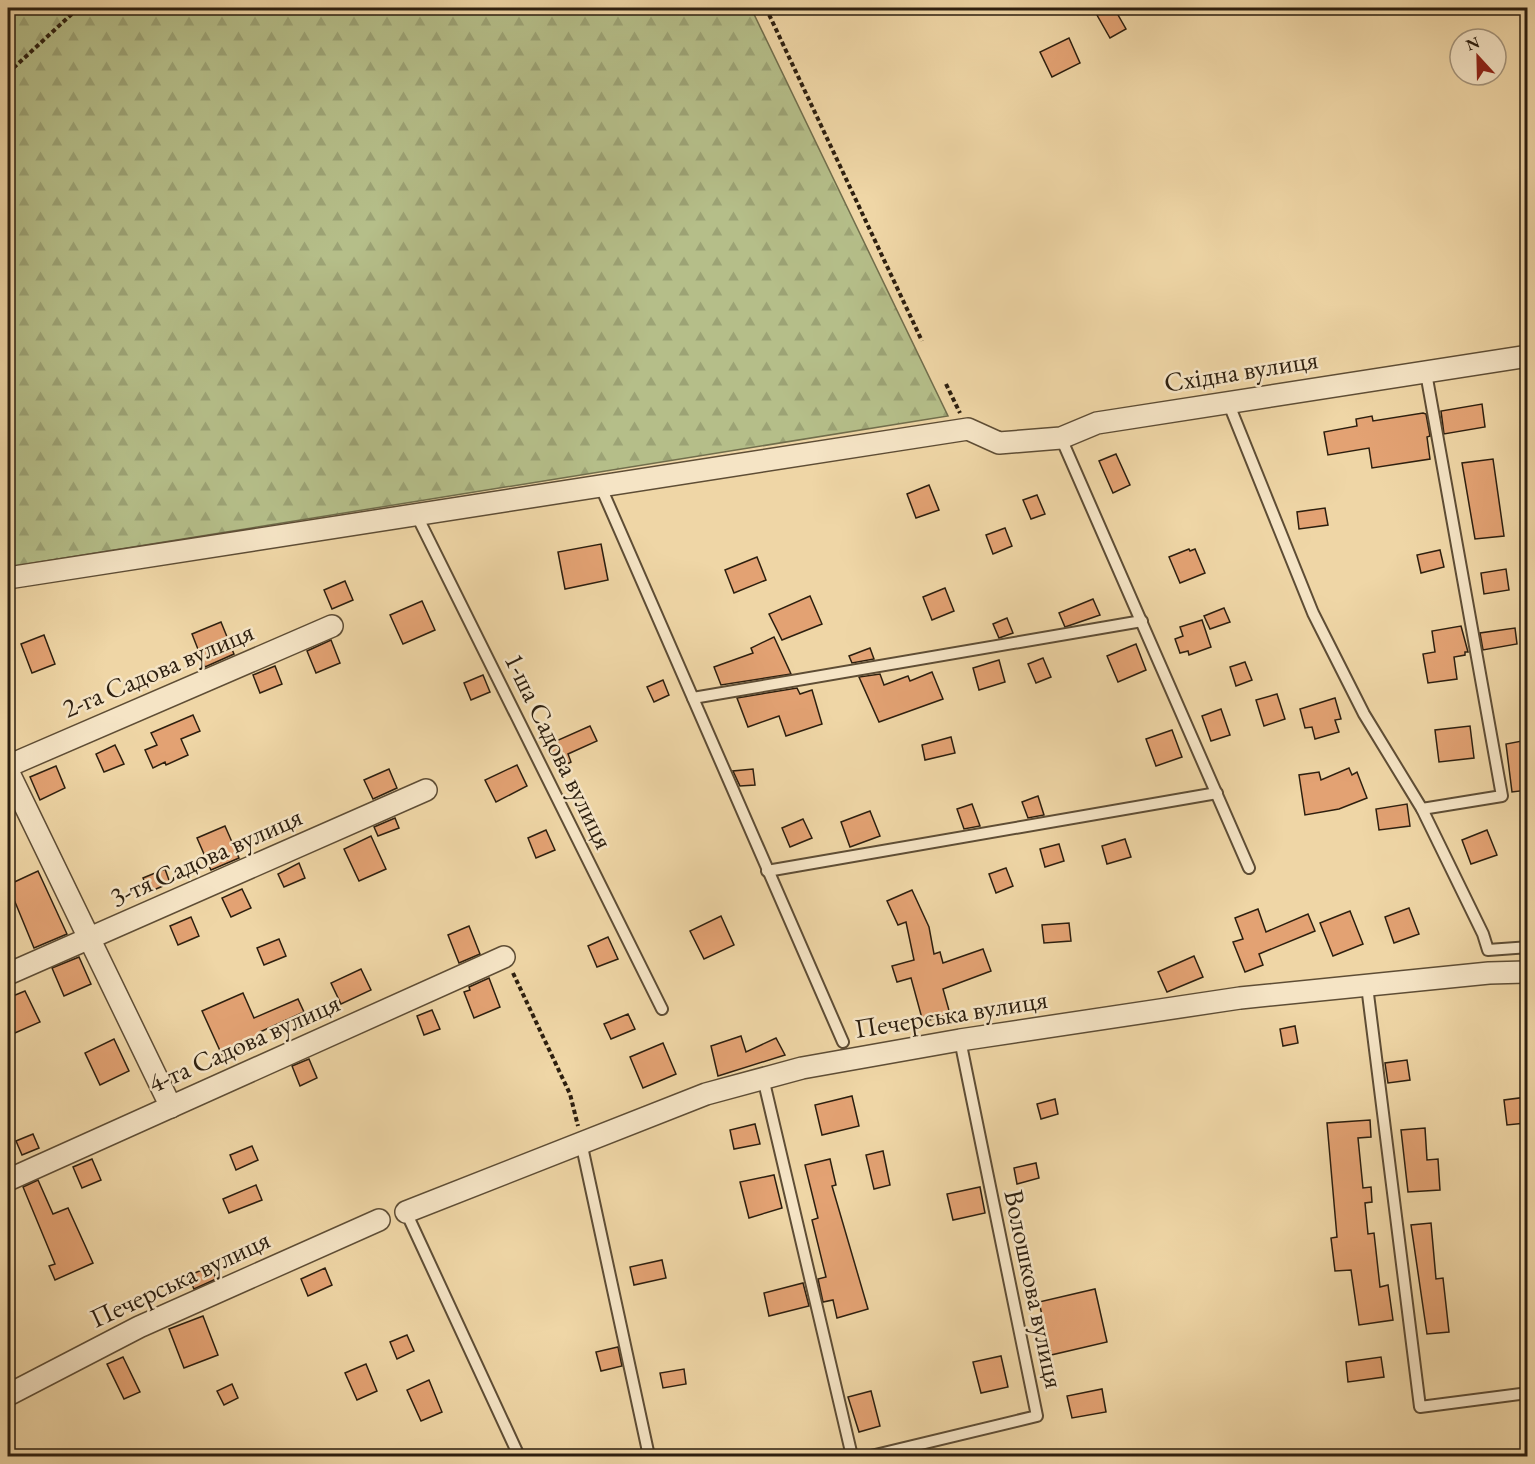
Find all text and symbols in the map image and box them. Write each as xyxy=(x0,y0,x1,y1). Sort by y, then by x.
north arrow xyxy=(1448,27,1508,87)
text: N xyxy=(1463,31,1483,56)
street label: Східна вулиця xyxy=(1161,341,1320,400)
street label: 2-га Садова вулиця xyxy=(57,613,259,726)
street label: 1-ша Садова вулиця xyxy=(497,647,622,855)
street label: 3-тя Садова вулиця xyxy=(104,798,307,915)
street label: Печерська вулиця xyxy=(852,981,1050,1046)
street label: 4-та Садова вулиця xyxy=(142,985,345,1100)
street label: Волошкова вулиця xyxy=(996,1186,1073,1391)
street label: Печерська вулиця xyxy=(84,1222,275,1336)

